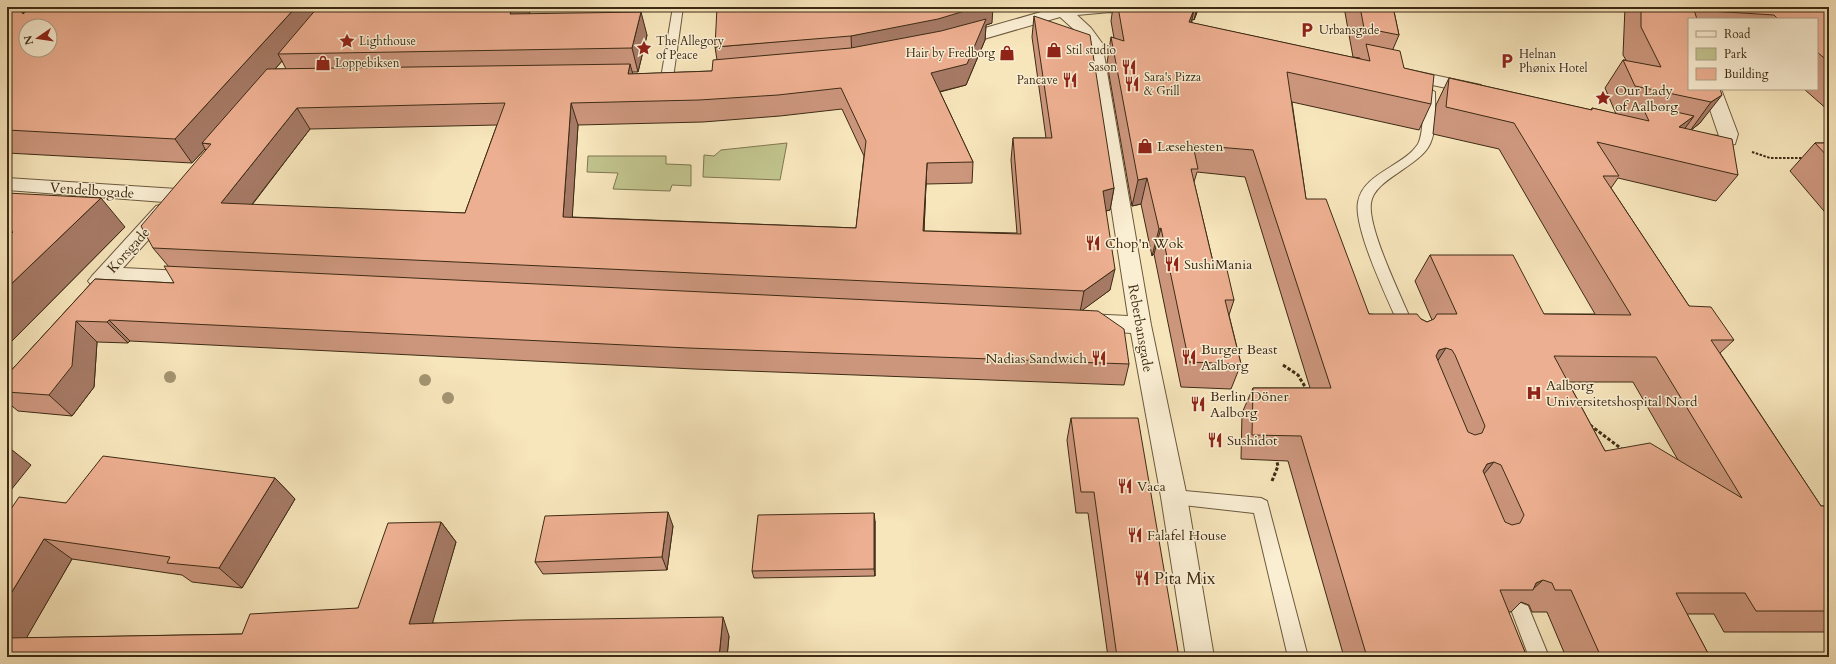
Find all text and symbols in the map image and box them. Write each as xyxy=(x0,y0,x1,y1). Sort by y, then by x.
north arrow xyxy=(18,18,58,58)
legend xyxy=(1688,18,1818,90)
parking icon: Urbansgade xyxy=(1298,21,1316,39)
place label: Urbansgade xyxy=(1319,22,1379,38)
text: Road xyxy=(1724,26,1751,42)
place icon: Lighthouse xyxy=(338,32,356,50)
text: N xyxy=(20,33,37,46)
place label: Lighthouse xyxy=(359,33,416,49)
place label: The Allegory of Peace xyxy=(656,33,725,63)
place icon: The Allegory of Peace xyxy=(635,39,653,57)
shop icon: Stil studio xyxy=(1045,41,1063,59)
place label: Stil studio xyxy=(1066,42,1117,58)
shop icon: Hair by Fredborg xyxy=(998,44,1016,62)
place label: Hair by Fredborg xyxy=(906,45,995,61)
place label: Helnan Phønix Hotel xyxy=(1519,46,1588,76)
text: Park xyxy=(1724,46,1748,62)
parking icon: Helnan Phønix Hotel xyxy=(1498,52,1516,70)
shop icon: Loppebiksen xyxy=(314,54,332,72)
place label: Loppebiksen xyxy=(335,55,400,71)
restaurant icon: Sason xyxy=(1120,58,1138,76)
place label: Sason xyxy=(1088,59,1117,75)
text: Building xyxy=(1724,66,1769,82)
place label: Sara's Pizza & Grill xyxy=(1144,69,1202,99)
restaurant icon: Pancave xyxy=(1061,71,1079,89)
place label: Pancave xyxy=(1017,72,1058,88)
restaurant icon: Sara's Pizza & Grill xyxy=(1123,75,1141,93)
place label: Our Lady of Aalborg xyxy=(1615,81,1678,116)
place icon: Our Lady of Aalborg xyxy=(1594,89,1612,107)
shop icon: Læsehesten xyxy=(1136,137,1154,155)
place label: Læsehesten xyxy=(1157,137,1223,156)
street label: Vendelbogade xyxy=(49,178,135,203)
street label: Korsgade xyxy=(103,223,154,277)
restaurant icon: Chop'n Wok xyxy=(1084,234,1102,252)
place label: Chop'n Wok xyxy=(1105,234,1184,253)
restaurant icon: SushiMania xyxy=(1163,255,1181,273)
place label: SushiMania xyxy=(1184,255,1252,274)
street label: Reberbansgade xyxy=(1123,283,1158,374)
place label: Burger Beast Aalborg xyxy=(1201,340,1278,375)
restaurant icon: Burger Beast Aalborg xyxy=(1180,348,1198,366)
place label: Nadias Sandwich xyxy=(985,349,1087,368)
restaurant icon: Nadias Sandwich xyxy=(1090,349,1108,367)
place label: Aalborg Universitetshospital Nord xyxy=(1546,376,1698,411)
hospital icon: Aalborg Universitetshospital Nord xyxy=(1525,384,1543,402)
place label: Berlin Döner Aalborg xyxy=(1210,387,1289,422)
restaurant icon: Berlin Döner Aalborg xyxy=(1189,395,1207,413)
restaurant icon: Sushidot xyxy=(1206,431,1224,449)
place label: Sushidot xyxy=(1227,431,1278,450)
restaurant icon: Vaca xyxy=(1116,477,1134,495)
place label: Vaca xyxy=(1137,477,1166,496)
restaurant icon: Falafel House xyxy=(1126,526,1144,544)
place label: Falafel House xyxy=(1147,526,1227,545)
place label: Pita Mix xyxy=(1154,567,1216,590)
restaurant icon: Pita Mix xyxy=(1133,569,1151,587)

